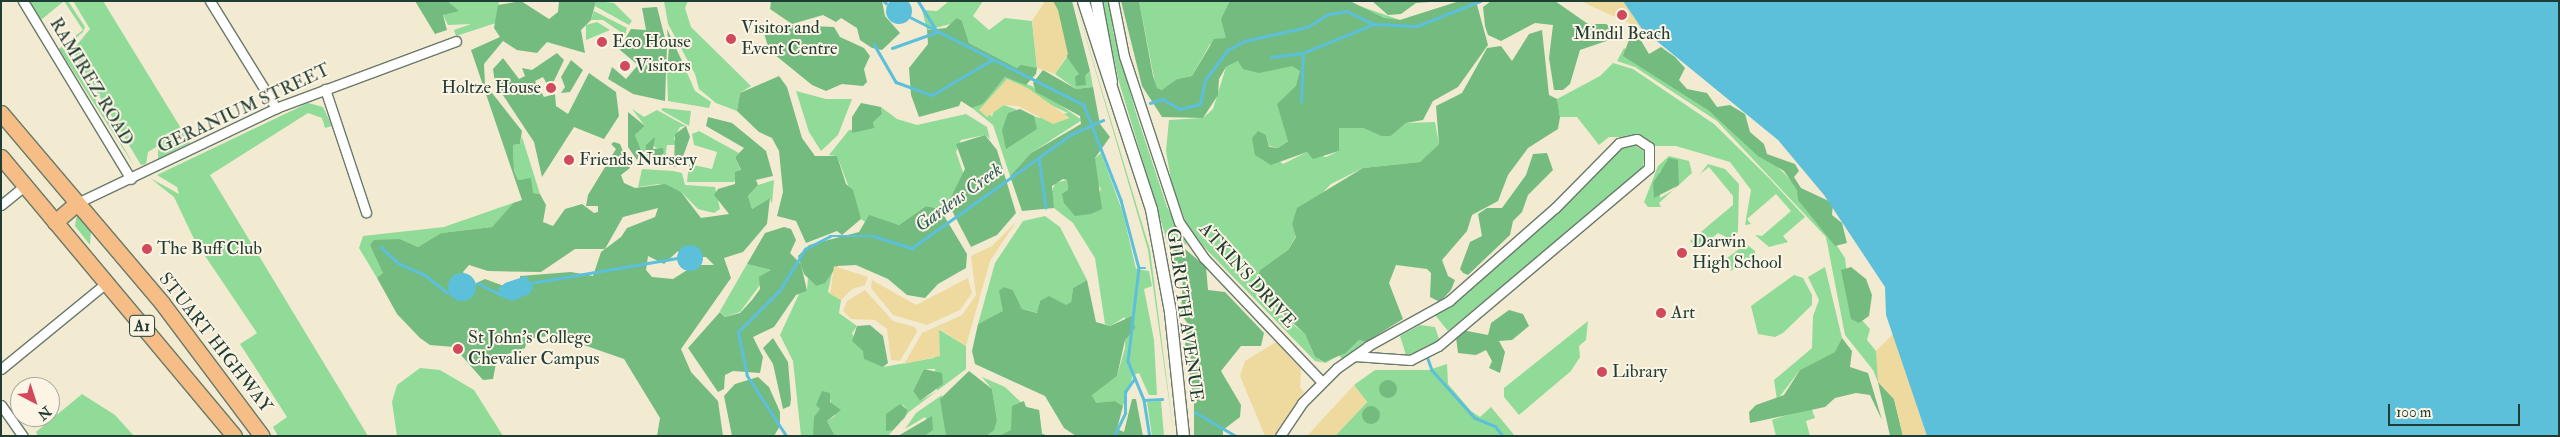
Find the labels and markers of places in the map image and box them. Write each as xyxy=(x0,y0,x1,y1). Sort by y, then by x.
marker: Mindil Beach xyxy=(1616,9,1628,21)
place label: Visitor and Event Centre xyxy=(741,18,837,60)
place label: Mindil Beach xyxy=(1574,23,1670,45)
place label: Eco House xyxy=(612,31,691,53)
marker: Visitor and Event Centre xyxy=(725,33,737,45)
marker: Eco House xyxy=(596,36,608,48)
place label: Visitors xyxy=(635,55,691,77)
marker: Visitors xyxy=(619,60,631,72)
place label: Holtze House xyxy=(441,77,541,99)
marker: Holtze House xyxy=(545,82,557,94)
place label: Friends Nursery xyxy=(579,149,697,171)
marker: Friends Nursery xyxy=(563,154,575,166)
place label: Darwin High School xyxy=(1692,232,1782,274)
place label: The Buff Club xyxy=(157,238,262,260)
marker: The Buff Club xyxy=(141,243,153,255)
marker: Darwin High School xyxy=(1676,247,1688,259)
place label: Art xyxy=(1671,302,1695,324)
marker: Art xyxy=(1655,307,1667,319)
place label: St John's College Chevalier Campus xyxy=(468,328,600,370)
marker: St John's College Chevalier Campus xyxy=(452,343,464,355)
place label: Library xyxy=(1612,361,1667,383)
marker: Library xyxy=(1596,366,1608,378)

